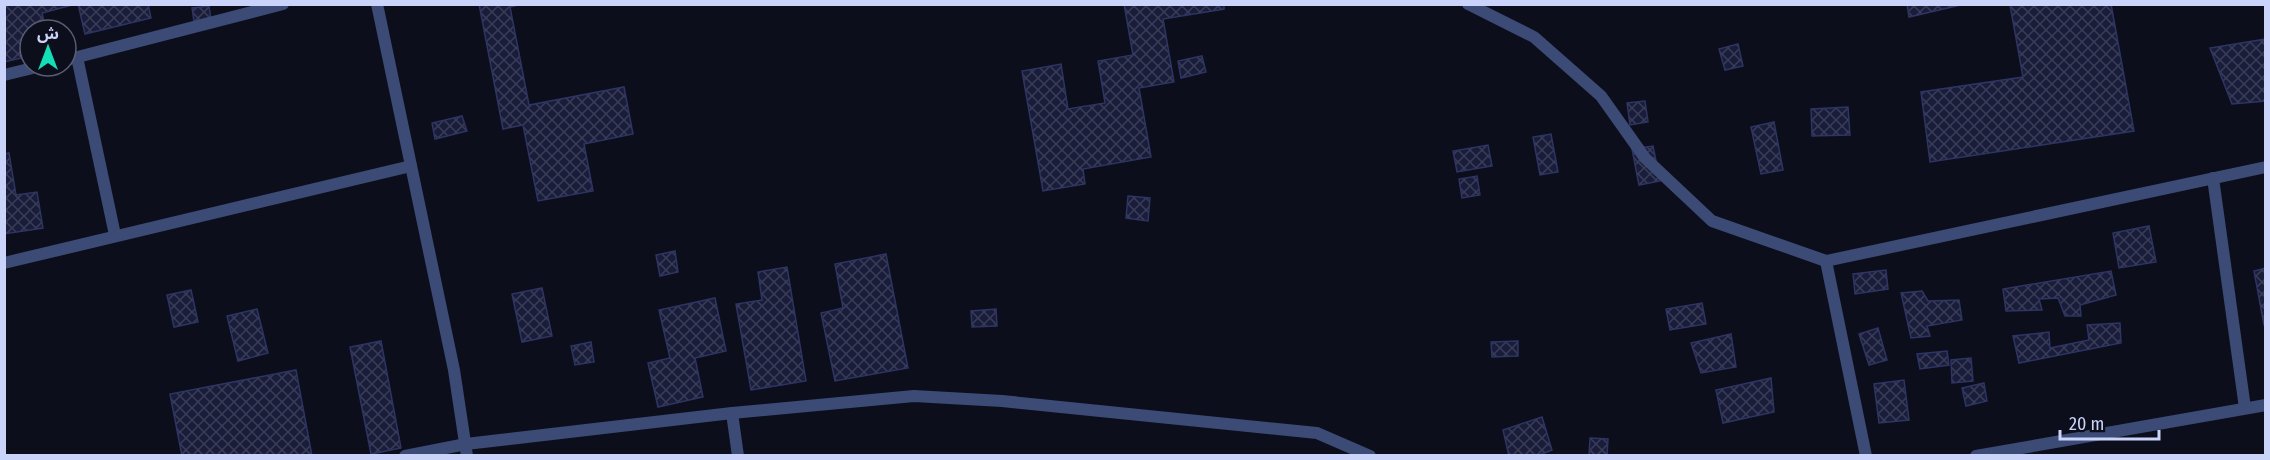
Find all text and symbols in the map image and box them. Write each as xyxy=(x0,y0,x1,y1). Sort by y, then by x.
north arrow xyxy=(18,18,78,78)
text: ش xyxy=(37,24,59,43)
scale bar xyxy=(2060,403,2159,441)
text: 20 m xyxy=(2069,413,2104,435)

